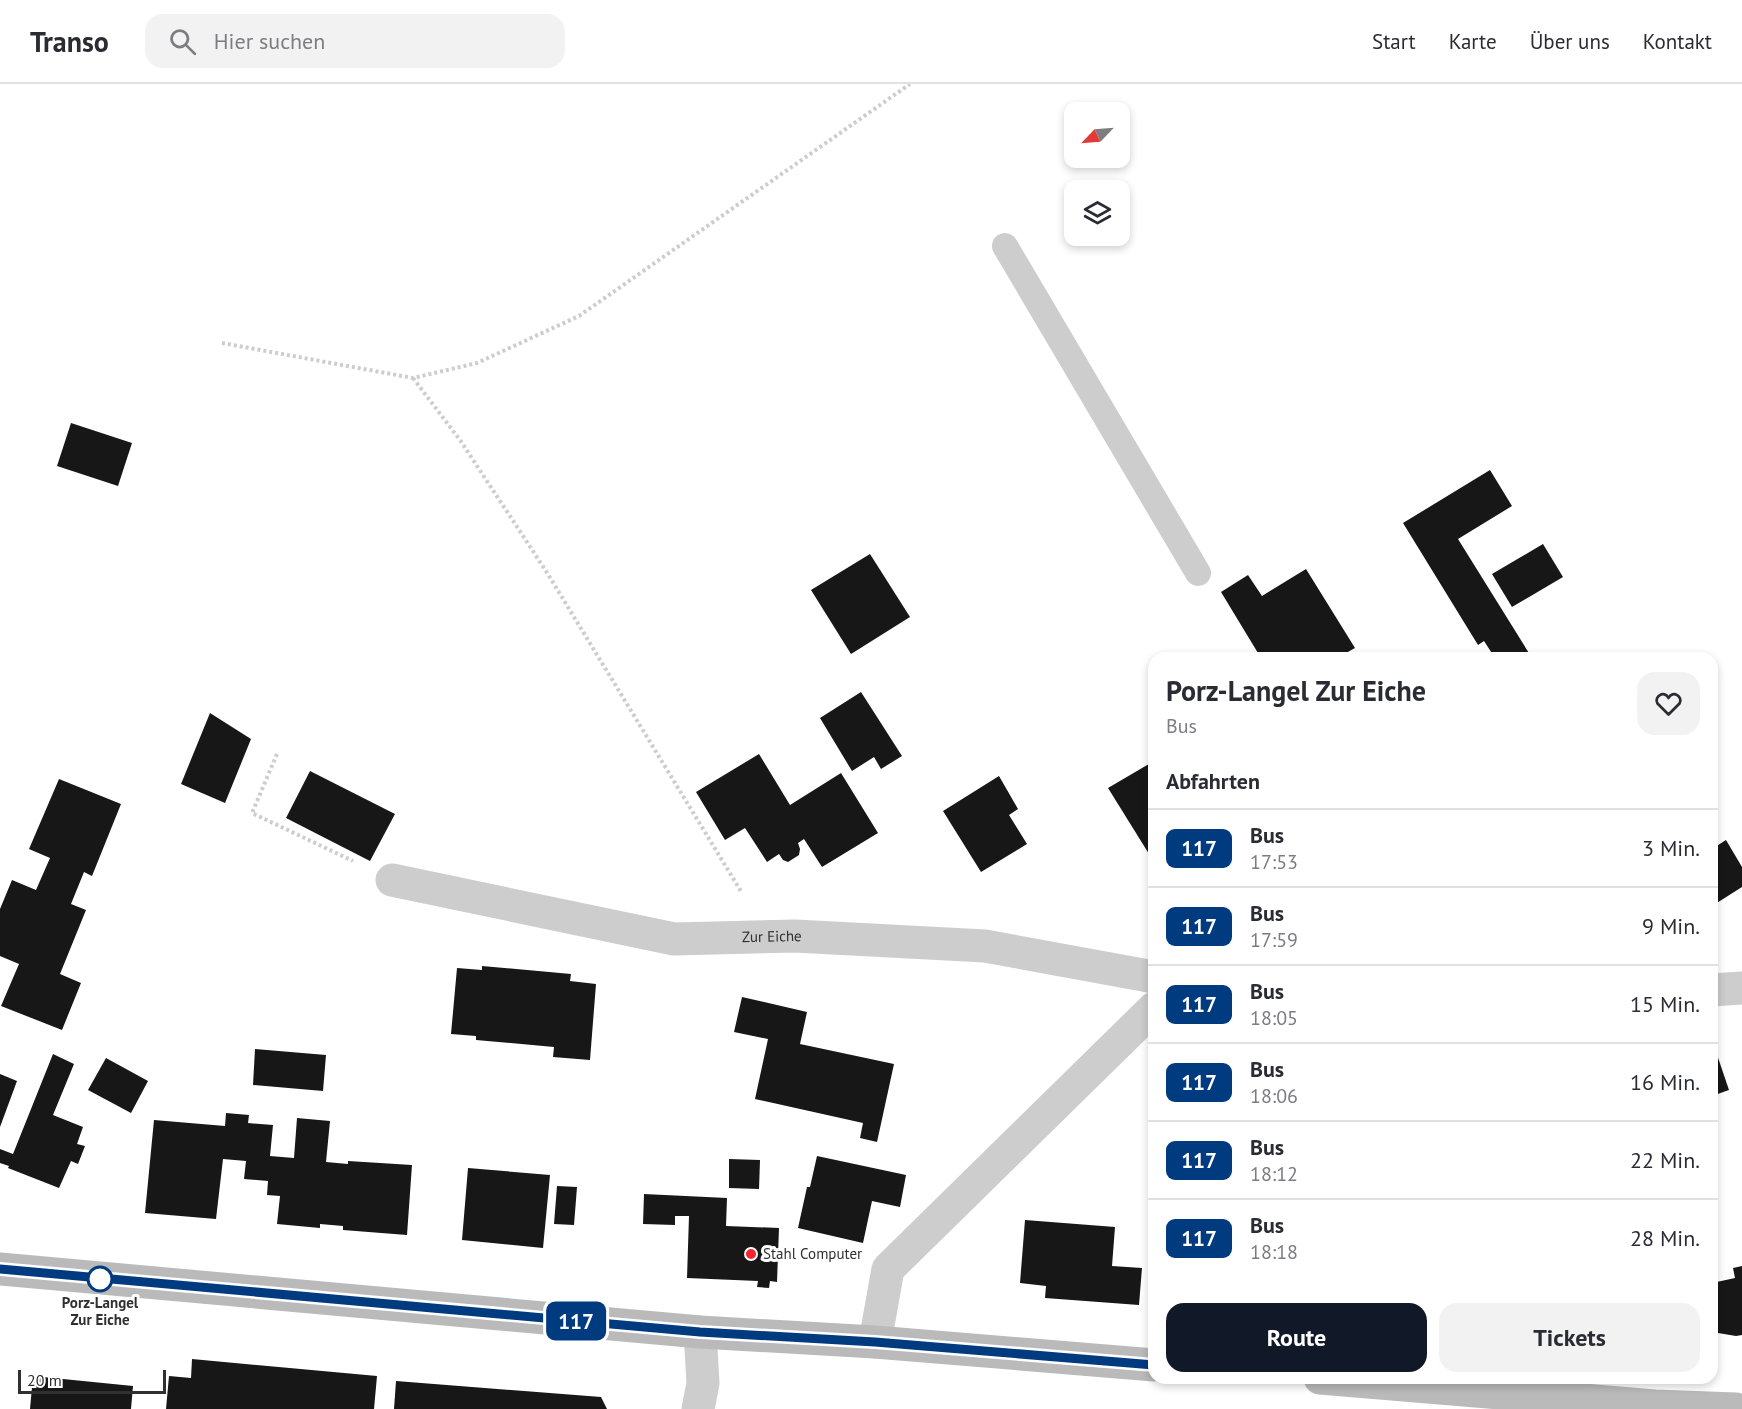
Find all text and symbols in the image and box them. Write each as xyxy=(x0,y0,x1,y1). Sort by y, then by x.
search box xyxy=(145,14,565,68)
text: Transo xyxy=(30,23,109,60)
icon: search xyxy=(166,25,199,58)
text: Hier suchen xyxy=(214,27,325,55)
text: Start xyxy=(1372,28,1416,55)
text: Karte xyxy=(1449,28,1497,55)
text: Über uns xyxy=(1530,28,1610,55)
text: Kontakt xyxy=(1643,28,1712,55)
north arrow xyxy=(1064,102,1130,168)
map controls xyxy=(1064,102,1130,246)
button: layers xyxy=(1064,180,1130,246)
text: Porz-Langel Zur Eiche xyxy=(1166,672,1426,709)
button: heart xyxy=(1637,672,1700,735)
text: Bus xyxy=(1166,713,1197,739)
text: Abfahrten xyxy=(1166,767,1260,795)
text: Bus xyxy=(1250,821,1284,849)
text: 3 Min. xyxy=(1642,834,1700,862)
text: 117 xyxy=(1181,835,1217,862)
text: 17:53 xyxy=(1250,849,1298,875)
text: Bus xyxy=(1250,899,1284,927)
text: 9 Min. xyxy=(1642,912,1700,940)
text: 117 xyxy=(1181,913,1217,940)
street label: Zur Eiche xyxy=(742,926,802,946)
text: 17:59 xyxy=(1250,927,1298,953)
text: Bus xyxy=(1250,977,1284,1005)
text: 15 Min. xyxy=(1630,990,1700,1018)
text: 117 xyxy=(1181,991,1217,1018)
text: 18:05 xyxy=(1250,1005,1298,1031)
text: Bus xyxy=(1250,1055,1284,1083)
text: 16 Min. xyxy=(1630,1068,1700,1096)
text: 117 xyxy=(1181,1069,1217,1096)
text: 18:06 xyxy=(1250,1083,1298,1109)
text: Bus xyxy=(1250,1133,1284,1161)
text: 22 Min. xyxy=(1630,1146,1700,1174)
text: 117 xyxy=(1181,1147,1217,1174)
text: 18:12 xyxy=(1250,1161,1298,1187)
text: Bus xyxy=(1250,1211,1284,1239)
text: 28 Min. xyxy=(1630,1224,1700,1252)
text: 117 xyxy=(1181,1225,1217,1252)
text: 18:18 xyxy=(1250,1239,1298,1265)
place label: Stahl Computer xyxy=(763,1244,862,1263)
marker: Stahl Computer xyxy=(744,1247,758,1261)
marker: Porz-Langel Zur Eiche xyxy=(87,1266,113,1292)
place label: Porz-Langel Zur Eiche xyxy=(62,1293,139,1329)
line badge: 117 xyxy=(542,1302,610,1340)
button: Route xyxy=(1166,1303,1427,1372)
button: Tickets xyxy=(1439,1303,1700,1372)
text: 117 xyxy=(558,1308,594,1335)
scale bar xyxy=(18,1367,166,1394)
text: 20 m xyxy=(27,1370,62,1390)

